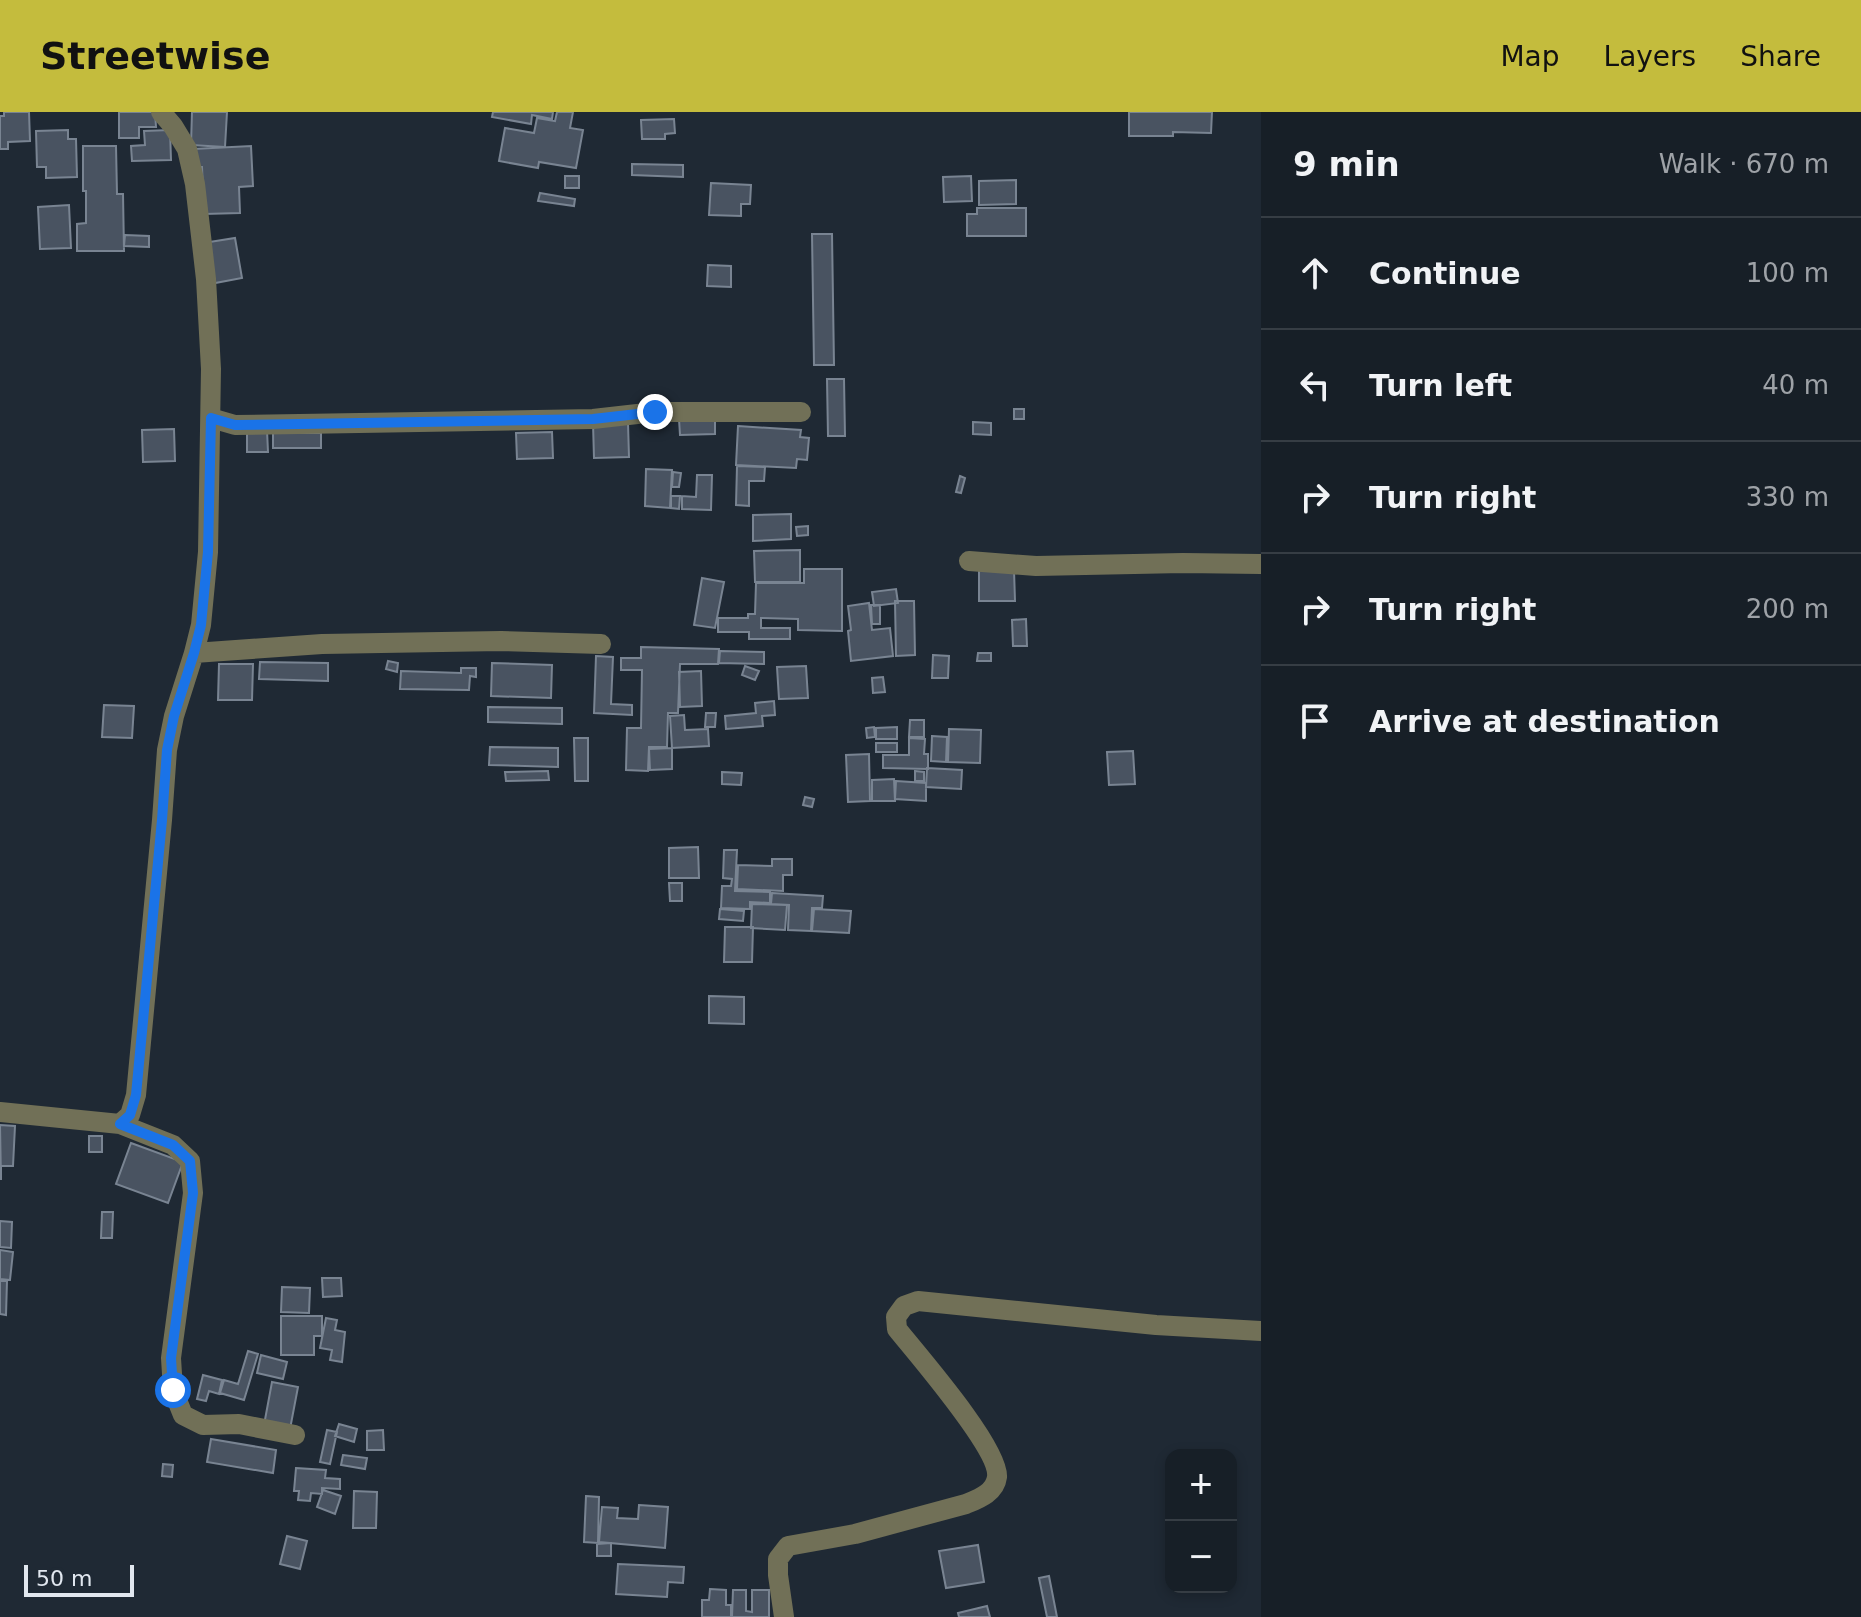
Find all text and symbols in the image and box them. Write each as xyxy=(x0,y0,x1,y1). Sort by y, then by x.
text: Streetwise xyxy=(40,34,271,78)
text: Map xyxy=(1500,40,1560,73)
text: Layers xyxy=(1604,40,1696,73)
text: Share xyxy=(1740,40,1821,73)
text: 9 min xyxy=(1293,144,1400,184)
text: Walk · 670 m xyxy=(1659,149,1829,179)
icon: ahead xyxy=(1293,251,1337,295)
text: Continue xyxy=(1369,256,1521,291)
text: 100 m xyxy=(1746,258,1829,288)
icon: left xyxy=(1293,363,1337,407)
text: Turn left xyxy=(1369,368,1512,403)
text: 40 m xyxy=(1762,370,1829,400)
route end xyxy=(637,394,673,430)
icon: right xyxy=(1293,475,1337,519)
text: Turn right xyxy=(1369,480,1536,515)
text: 330 m xyxy=(1746,482,1829,512)
icon: right xyxy=(1293,587,1337,631)
text: Turn right xyxy=(1369,592,1536,627)
text: 200 m xyxy=(1746,594,1829,624)
icon: arrive xyxy=(1293,699,1337,743)
text: Arrive at destination xyxy=(1369,704,1720,739)
route start xyxy=(155,1372,191,1408)
map controls xyxy=(1165,1449,1237,1593)
button: + xyxy=(1165,1449,1237,1521)
button: − xyxy=(1165,1521,1237,1593)
scale bar xyxy=(24,1561,134,1597)
text: 50 m xyxy=(36,1566,92,1591)

